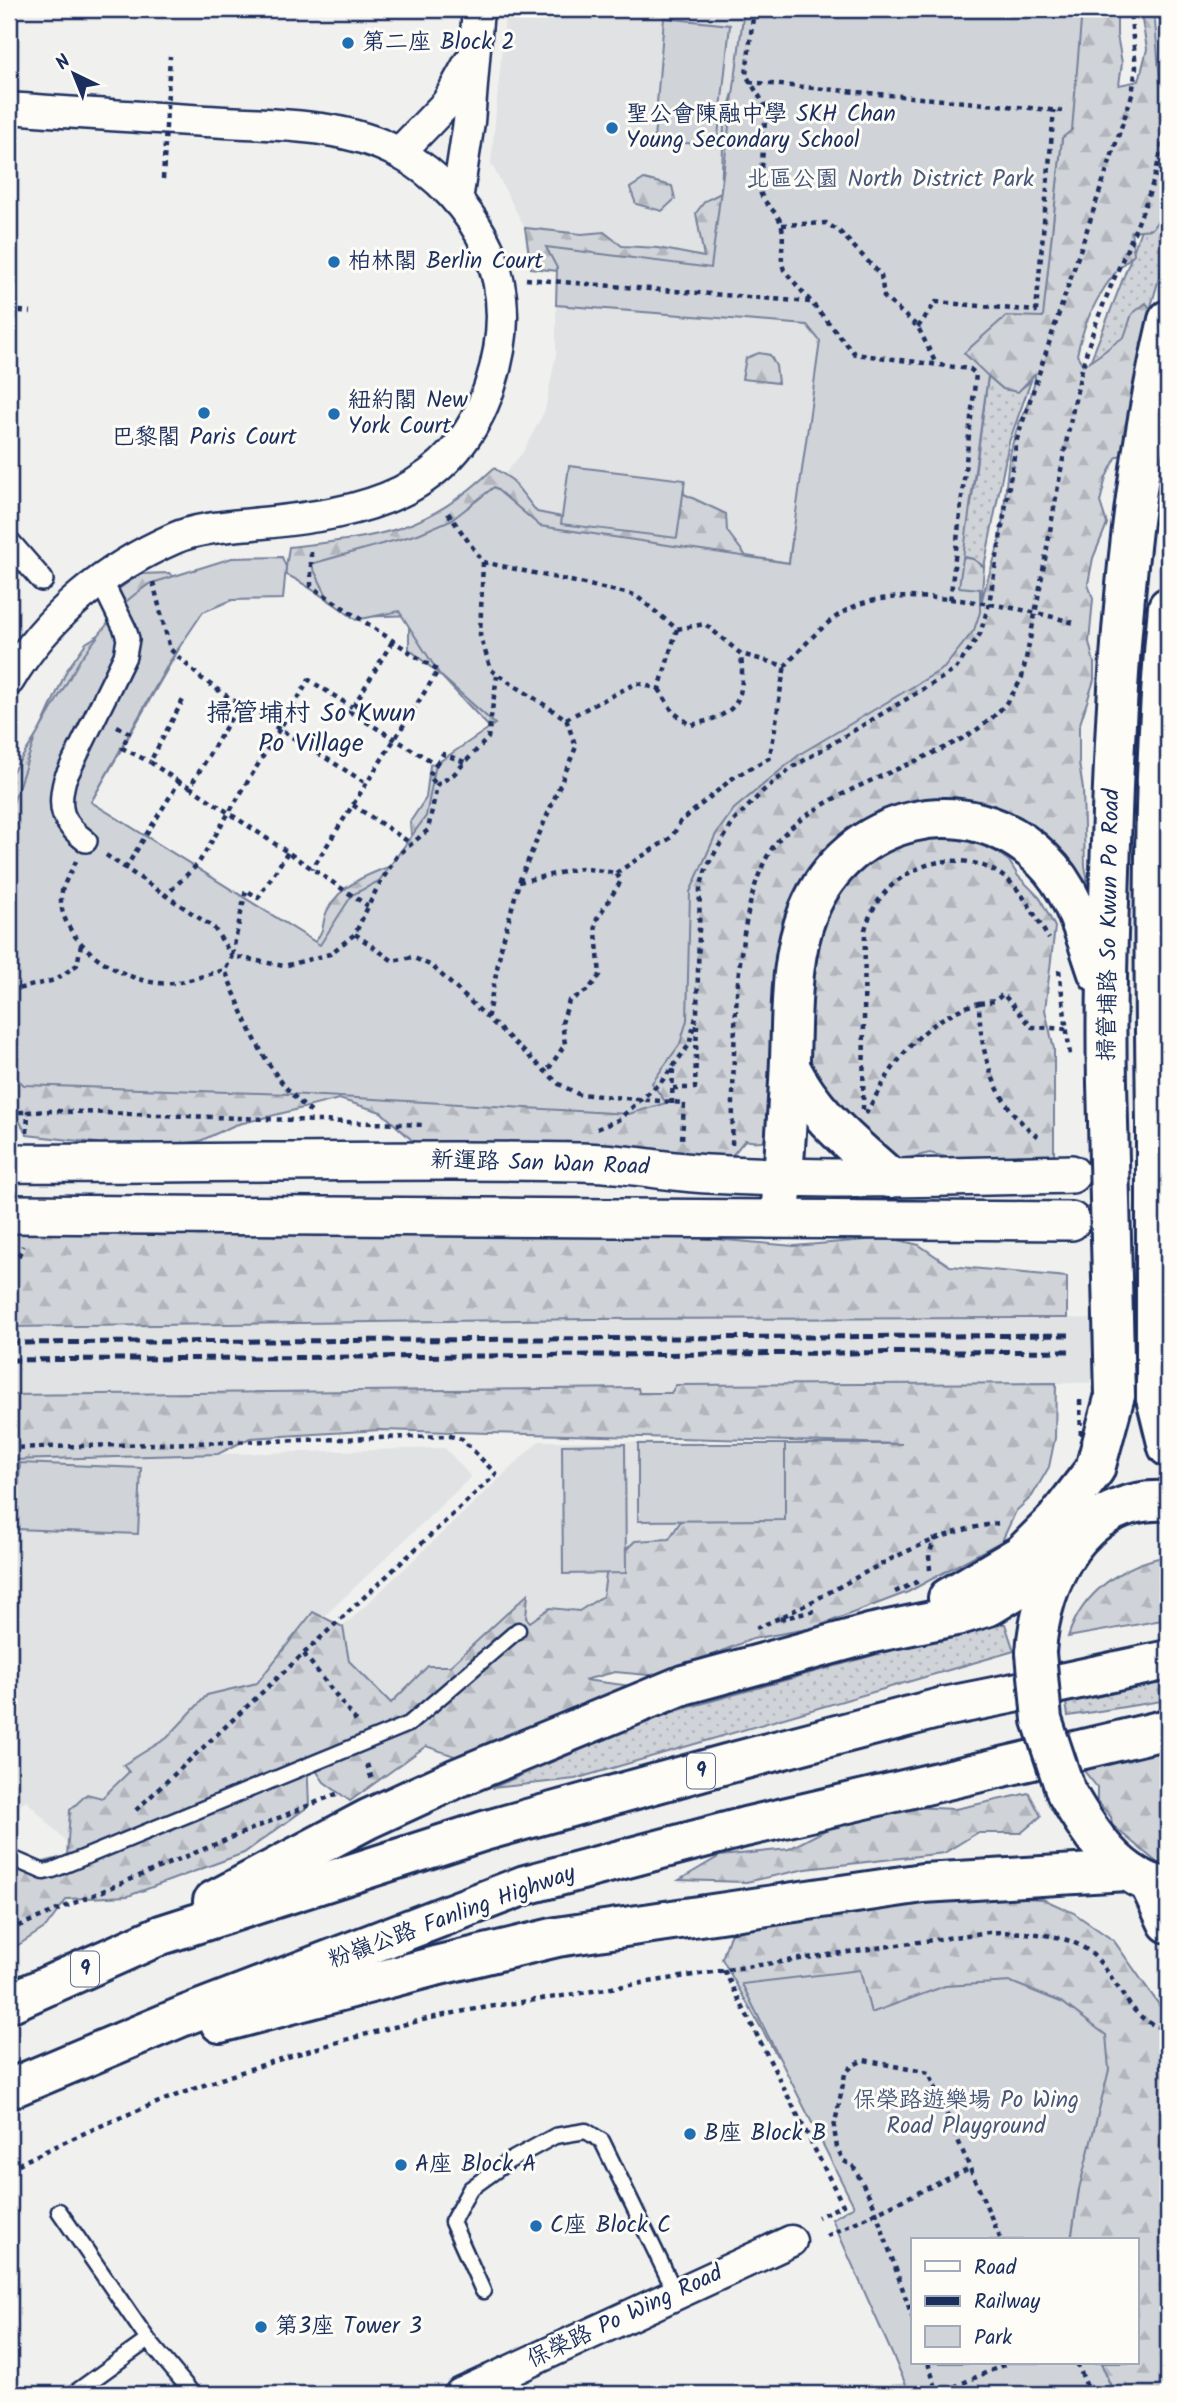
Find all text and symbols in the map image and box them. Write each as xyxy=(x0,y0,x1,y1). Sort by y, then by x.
place label: 第二座 Block 2 xyxy=(362,25,515,61)
marker: 第二座 Block 2 xyxy=(340,35,356,51)
north arrow xyxy=(38,38,108,108)
text: N xyxy=(49,48,78,78)
place label: 聖公會陳融中學 SKH Chan Young Secondary School xyxy=(626,97,896,159)
marker: 聖公會陳融中學 SKH Chan Young Secondary School xyxy=(604,120,620,136)
park label: 北區公園 North District Park xyxy=(746,162,1034,198)
place label: 柏林閣 Berlin Court xyxy=(348,244,544,280)
marker: 柏林閣 Berlin Court xyxy=(326,254,342,270)
place label: 紐約閣 New York Court xyxy=(348,383,468,445)
marker: 巴黎閣 Paris Court xyxy=(196,405,212,421)
marker: 紐約閣 New York Court xyxy=(326,406,342,422)
place label: 巴黎閣 Paris Court xyxy=(111,420,298,456)
district label: 掃管埔村 So Kwun Po Village xyxy=(206,693,416,765)
street label: 掃管埔路 So Kwun Po Road xyxy=(1090,788,1130,1062)
street label: 新運路 San Wan Road xyxy=(430,1142,651,1186)
road number: 9 xyxy=(687,1754,715,1788)
street label: 粉嶺公路 Fanling Highway xyxy=(323,1855,581,1979)
road number: 9 xyxy=(71,1952,99,1986)
park label: 保榮路遊樂場 Po Wing Road Playground xyxy=(853,2083,1079,2145)
place label: B座 Block B xyxy=(704,2116,826,2152)
marker: B座 Block B xyxy=(682,2126,698,2142)
place label: A座 Block A xyxy=(415,2147,536,2183)
marker: A座 Block A xyxy=(393,2157,409,2173)
place label: C座 Block C xyxy=(550,2208,671,2244)
marker: C座 Block C xyxy=(528,2218,544,2234)
legend xyxy=(911,2238,1138,2364)
text: Road xyxy=(974,2252,1017,2285)
street label: 保榮路 Po Wing Road xyxy=(521,2256,729,2378)
text: Railway xyxy=(974,2286,1040,2319)
place label: 第3座 Tower 3 xyxy=(275,2309,422,2345)
marker: 第3座 Tower 3 xyxy=(253,2319,269,2335)
text: Park xyxy=(974,2322,1012,2355)

